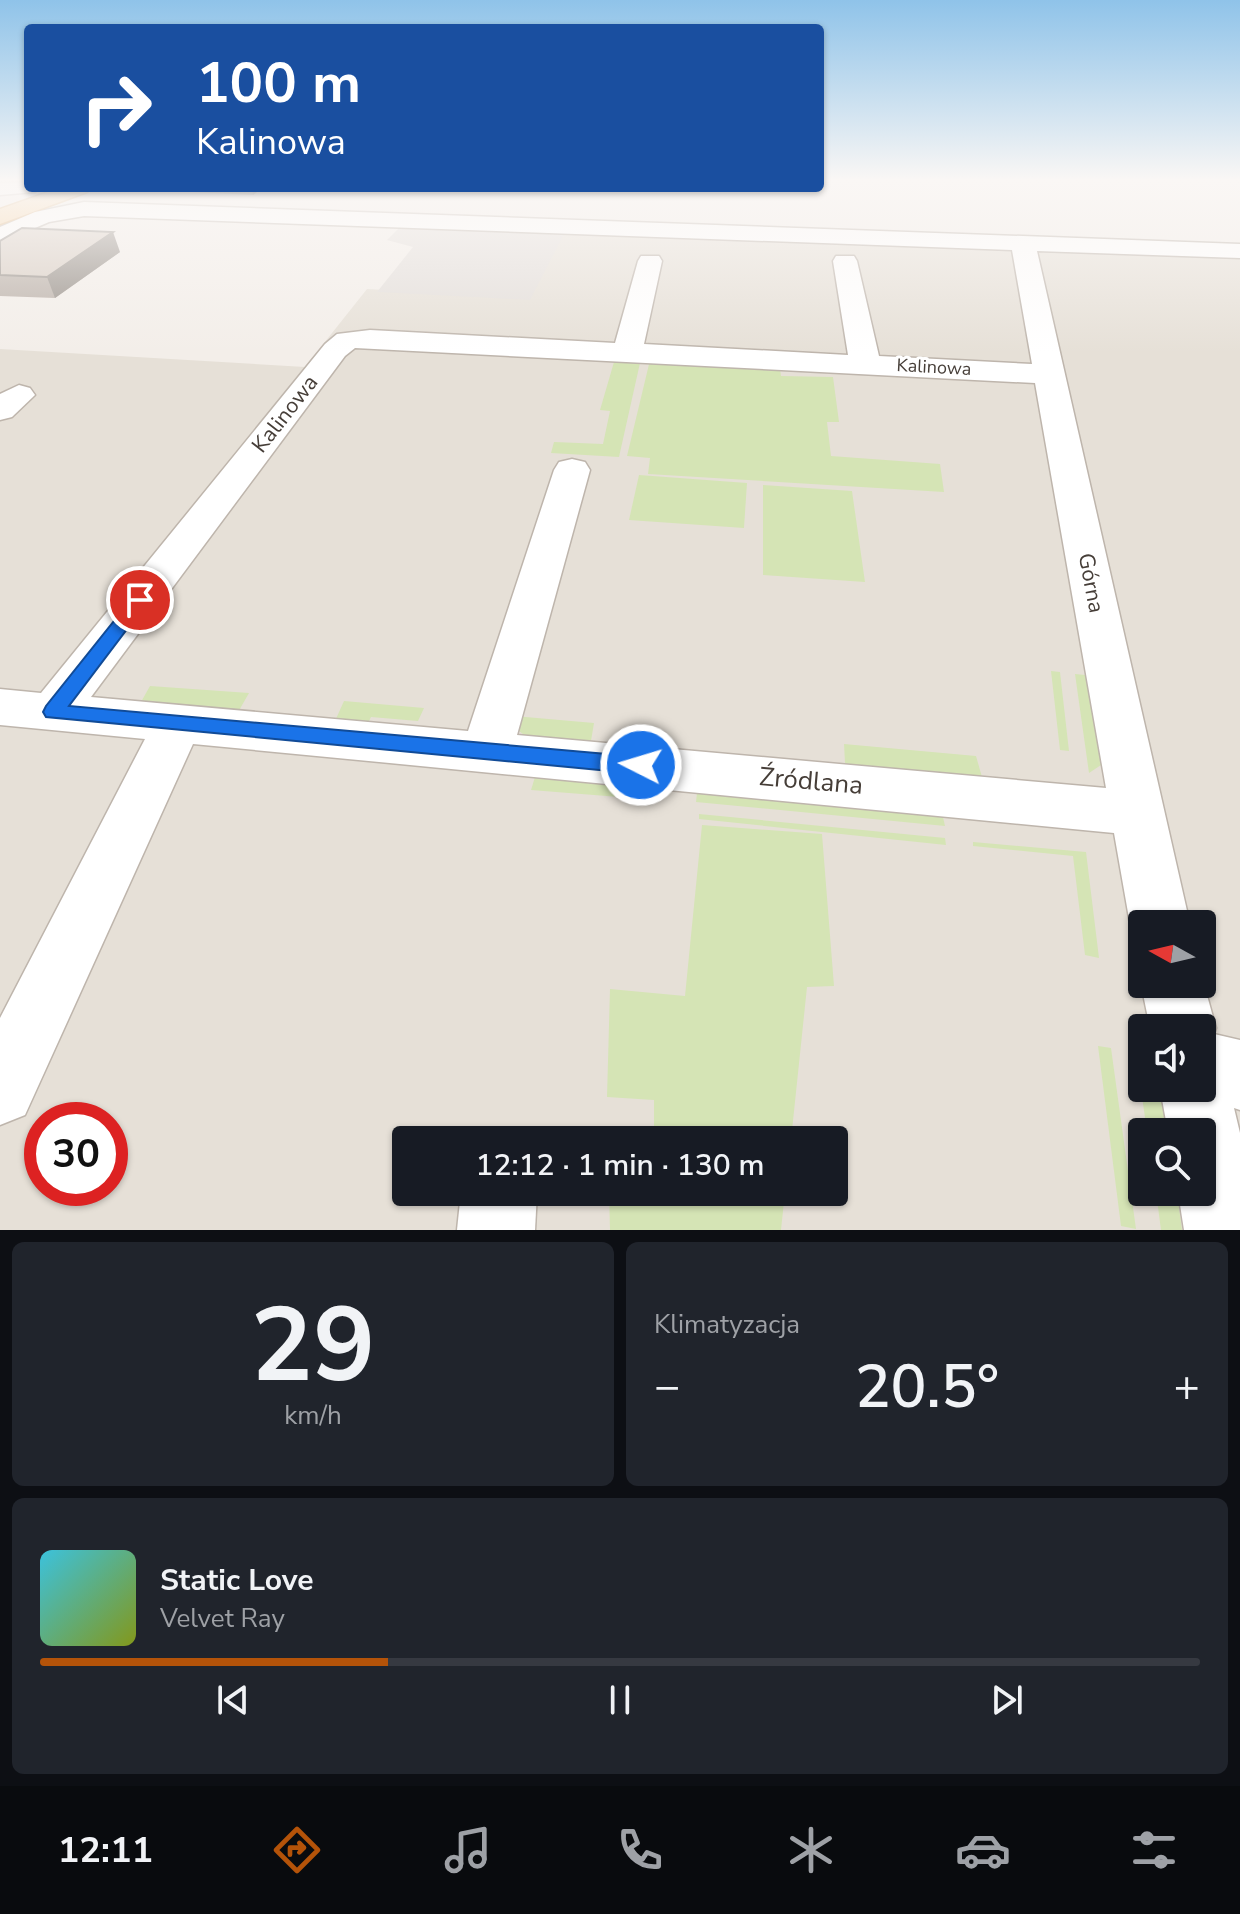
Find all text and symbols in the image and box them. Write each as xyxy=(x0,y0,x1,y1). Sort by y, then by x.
text: 100 m xyxy=(196,45,361,122)
icon: right xyxy=(64,56,168,160)
text: Kalinowa xyxy=(196,118,346,167)
street label: Kalinowa xyxy=(896,353,972,381)
street label: Kalinowa xyxy=(245,369,325,459)
street label: Górna xyxy=(1071,551,1111,615)
pin xyxy=(106,566,174,634)
icon: arrive xyxy=(118,578,162,622)
position arrow xyxy=(599,723,683,807)
street label: Źródlana xyxy=(758,759,864,803)
north arrow xyxy=(1128,910,1216,998)
map controls xyxy=(1128,910,1216,1206)
button: sound xyxy=(1128,1014,1216,1102)
speed limit sign: 30 xyxy=(24,1102,128,1206)
button: search xyxy=(1128,1118,1216,1206)
text: 12:12 · 1 min · 130 m xyxy=(475,1145,765,1186)
text: 29 xyxy=(251,1275,375,1417)
text: Klimatyzacja xyxy=(654,1307,800,1342)
text: 20.5° xyxy=(855,1346,999,1428)
text: − xyxy=(654,1357,680,1417)
text: + xyxy=(1174,1357,1200,1417)
text: km/h xyxy=(284,1398,342,1433)
text: Static Love xyxy=(160,1560,314,1601)
text: Velvet Ray xyxy=(160,1601,285,1636)
icon: previous xyxy=(211,1678,255,1722)
icon: pause xyxy=(598,1678,642,1722)
icon: next xyxy=(985,1678,1029,1722)
icon: directions xyxy=(269,1822,325,1878)
icon: music xyxy=(440,1822,496,1878)
icon: phone xyxy=(612,1822,668,1878)
icon: climate xyxy=(783,1822,839,1878)
icon: car xyxy=(955,1822,1011,1878)
icon: filters xyxy=(1126,1822,1182,1878)
text: 12:11 xyxy=(58,1826,153,1875)

